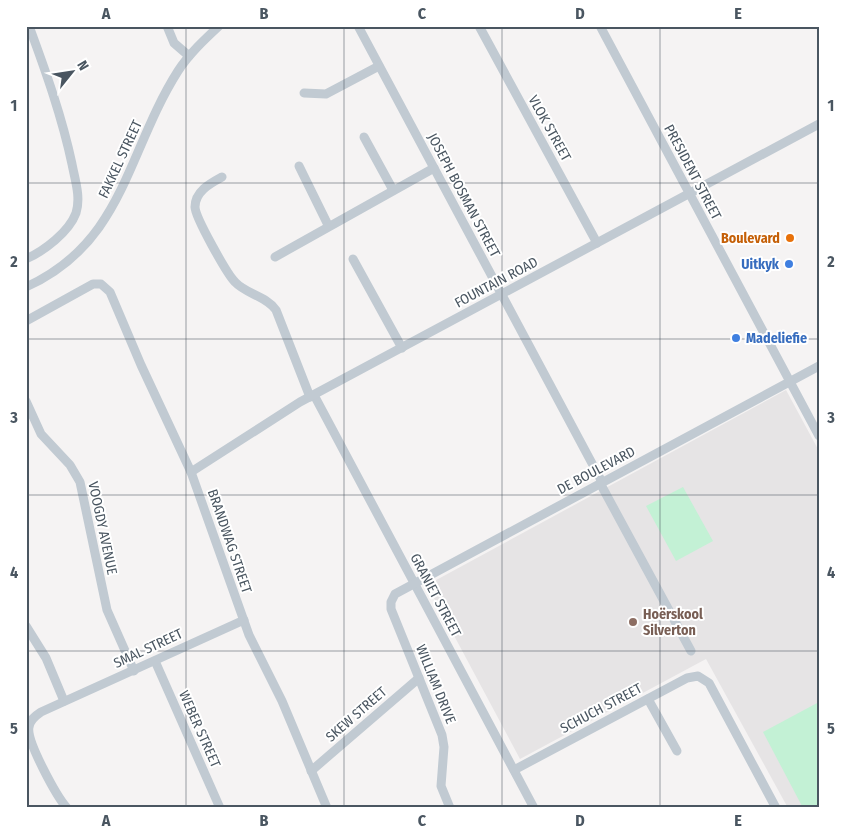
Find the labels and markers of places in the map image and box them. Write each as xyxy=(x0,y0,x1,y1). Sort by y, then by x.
place label: Boulevard xyxy=(721,230,780,247)
marker: Boulevard xyxy=(784,232,796,244)
place label: Uitkyk xyxy=(741,256,780,273)
marker: Uitkyk xyxy=(783,258,795,270)
place label: Madeliefie xyxy=(746,330,807,347)
marker: Madeliefie xyxy=(730,332,742,344)
place label: Hoërskool Silverton xyxy=(643,606,703,639)
marker: Hoërskool Silverton xyxy=(627,616,639,628)

